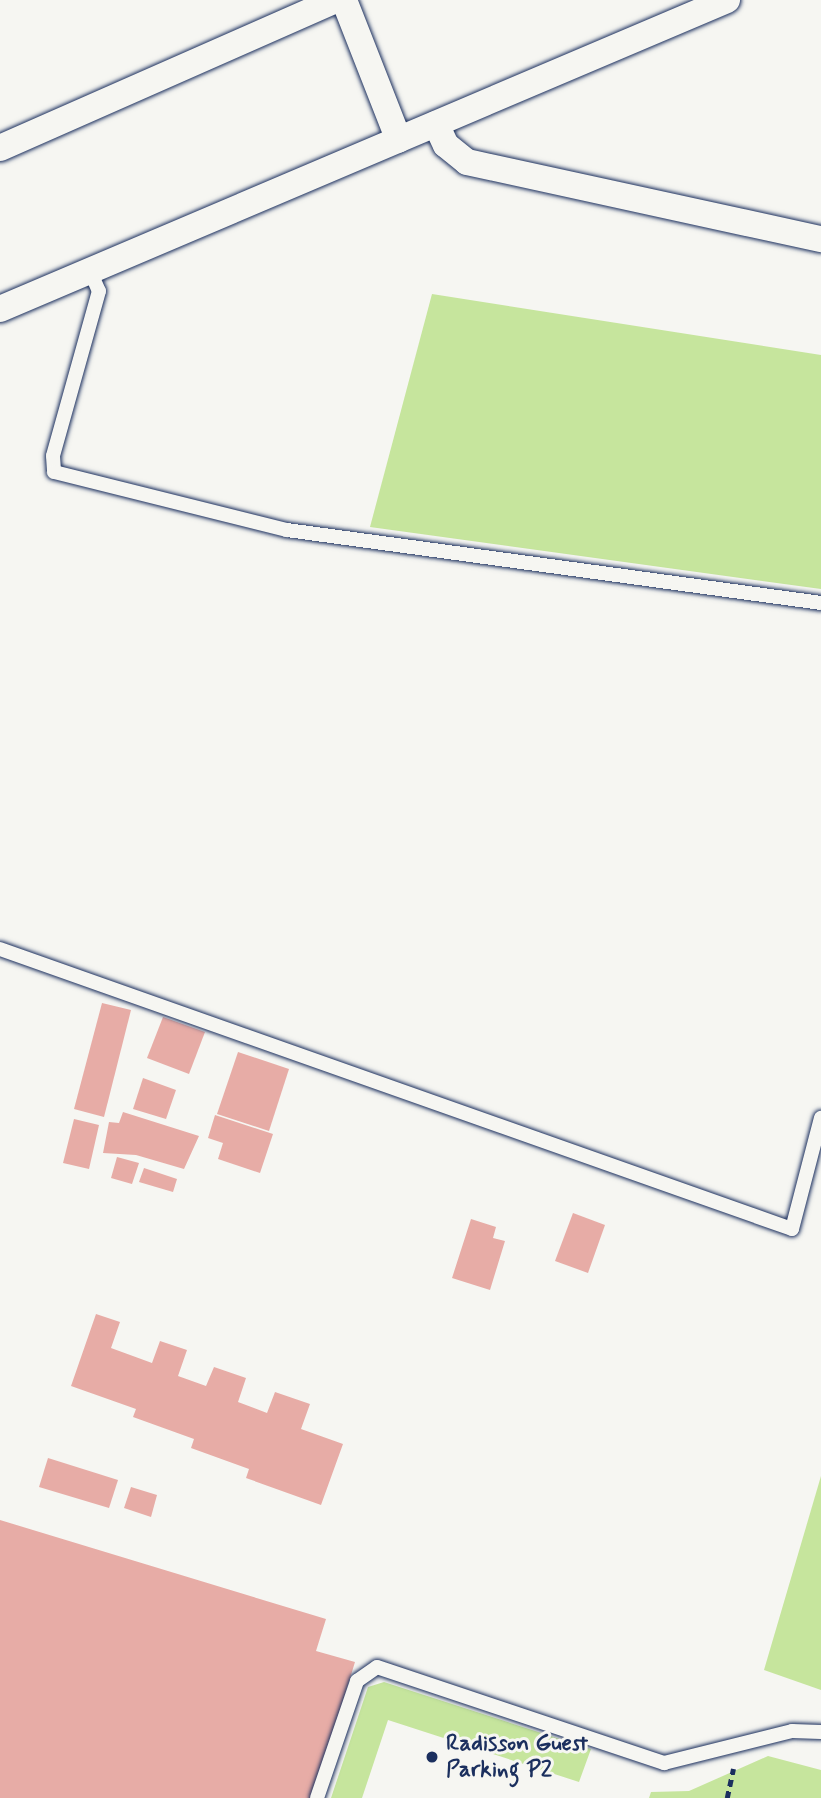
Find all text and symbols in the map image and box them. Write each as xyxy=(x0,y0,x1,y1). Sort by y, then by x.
place label: Radisson Guest Parking P2 xyxy=(446,1730,587,1784)
marker: Radisson Guest Parking P2 xyxy=(424,1749,440,1765)

